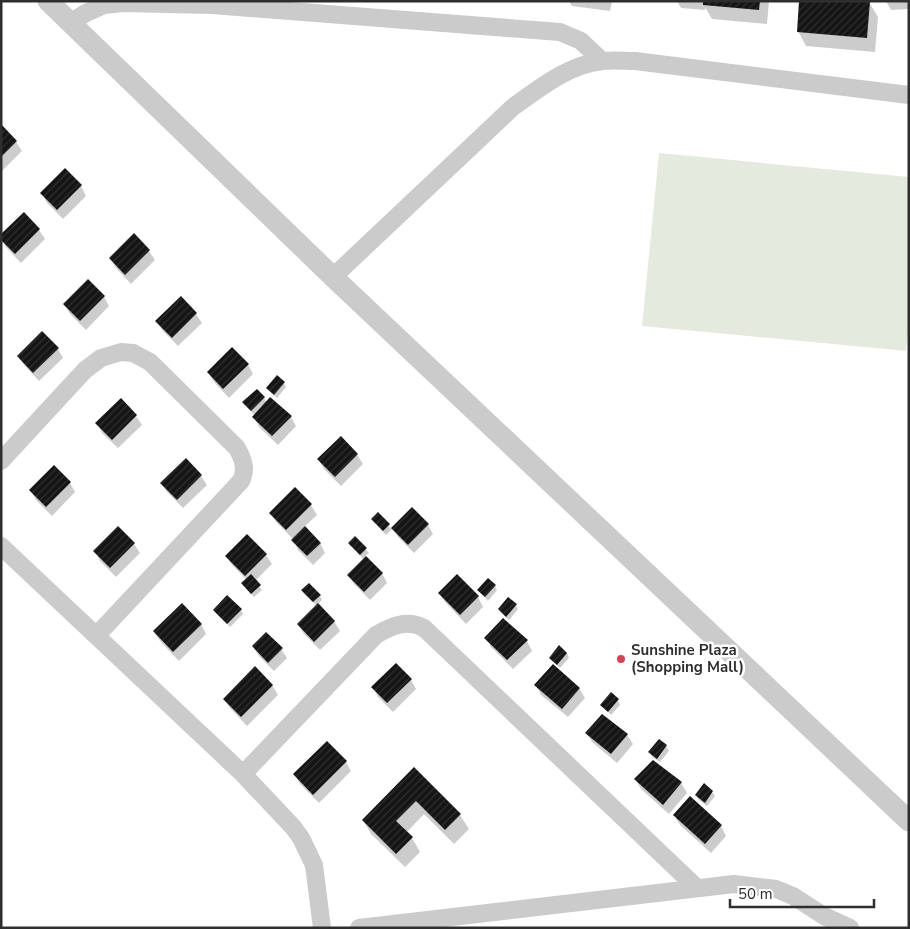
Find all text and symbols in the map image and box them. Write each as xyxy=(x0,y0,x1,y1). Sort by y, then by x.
place label: Sunshine Plaza (Shopping Mall) xyxy=(631,640,744,677)
marker: Sunshine Plaza (Shopping Mall) xyxy=(615,653,627,665)
scale bar xyxy=(730,876,874,908)
text: 50 m xyxy=(738,884,773,904)

